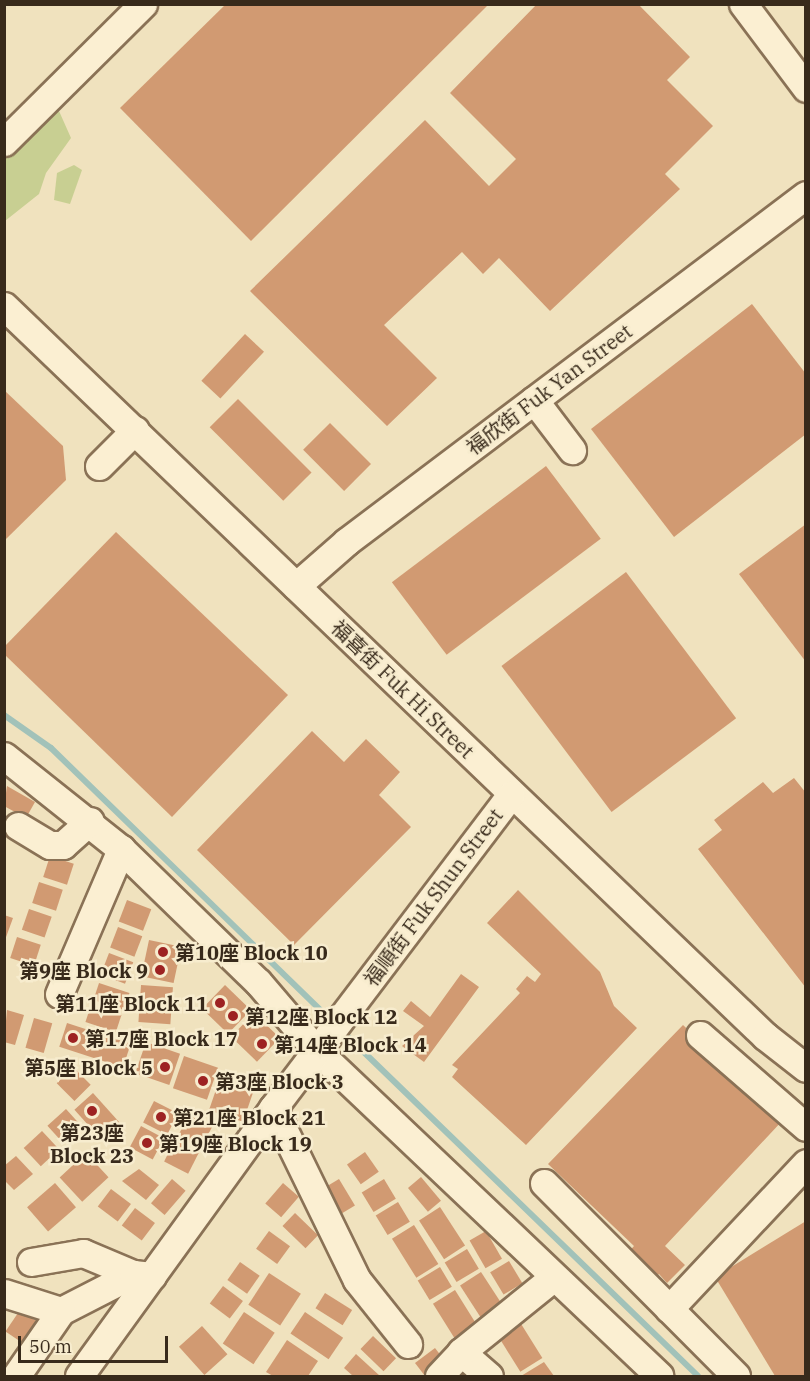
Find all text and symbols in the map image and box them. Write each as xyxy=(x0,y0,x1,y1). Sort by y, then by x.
street label: 福欣街 Fuk Yan Street xyxy=(461,319,637,459)
street label: 福喜街 Fuk Hi Street xyxy=(327,615,479,763)
street label: 福順街 Fuk Shun Street xyxy=(359,804,507,990)
place label: 第10座 Block 10 xyxy=(175,940,328,964)
marker: 第10座 Block 10 xyxy=(156,945,170,959)
place label: 第9座 Block 9 xyxy=(19,958,148,982)
marker: 第9座 Block 9 xyxy=(153,963,167,977)
place label: 第11座 Block 11 xyxy=(55,991,208,1015)
marker: 第11座 Block 11 xyxy=(213,996,227,1010)
place label: 第12座 Block 12 xyxy=(245,1004,398,1028)
marker: 第12座 Block 12 xyxy=(226,1009,240,1023)
place label: 第17座 Block 17 xyxy=(85,1026,238,1050)
marker: 第17座 Block 17 xyxy=(66,1031,80,1045)
place label: 第14座 Block 14 xyxy=(274,1032,427,1056)
marker: 第14座 Block 14 xyxy=(255,1037,269,1051)
place label: 第5座 Block 5 xyxy=(24,1055,153,1079)
marker: 第5座 Block 5 xyxy=(158,1060,172,1074)
place label: 第3座 Block 3 xyxy=(215,1069,344,1093)
marker: 第3座 Block 3 xyxy=(196,1074,210,1088)
marker: 第23座 Block 23 xyxy=(85,1104,99,1118)
place label: 第21座 Block 21 xyxy=(173,1105,326,1129)
marker: 第21座 Block 21 xyxy=(154,1110,168,1124)
place label: 第23座 Block 23 xyxy=(50,1120,134,1167)
place label: 第19座 Block 19 xyxy=(159,1131,312,1155)
marker: 第19座 Block 19 xyxy=(140,1136,154,1150)
scale bar xyxy=(21,1324,171,1362)
text: 50 m xyxy=(29,1335,72,1358)

